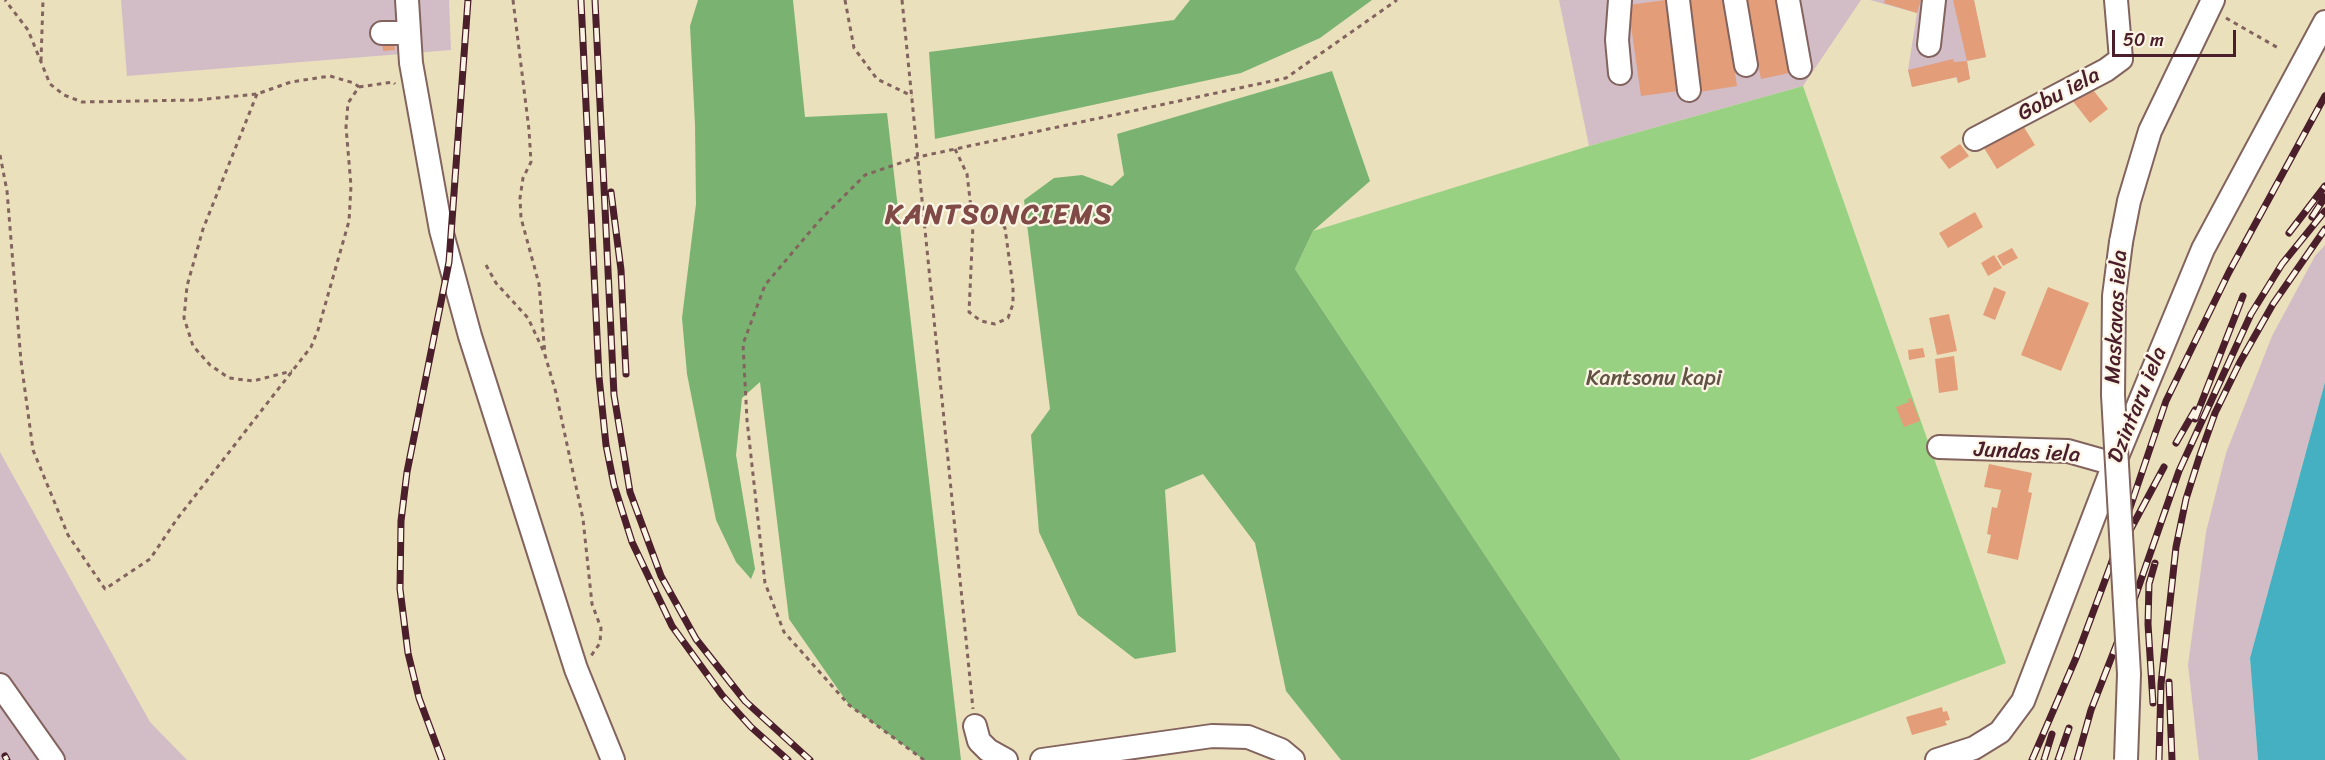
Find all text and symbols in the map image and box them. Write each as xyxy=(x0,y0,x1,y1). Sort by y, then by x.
scale bar xyxy=(2115,18,2240,56)
text: 50 m xyxy=(2123,24,2164,56)
street label: Gobu iela xyxy=(2013,62,2105,128)
district label: KANTSONCIEMS xyxy=(887,199,1111,233)
street label: Maskavas iela xyxy=(2100,250,2134,384)
street label: Dzintaru iela xyxy=(2103,343,2173,467)
park label: Kantsonu kapi xyxy=(1586,366,1722,392)
street label: Jundas iela xyxy=(1973,437,2081,469)

